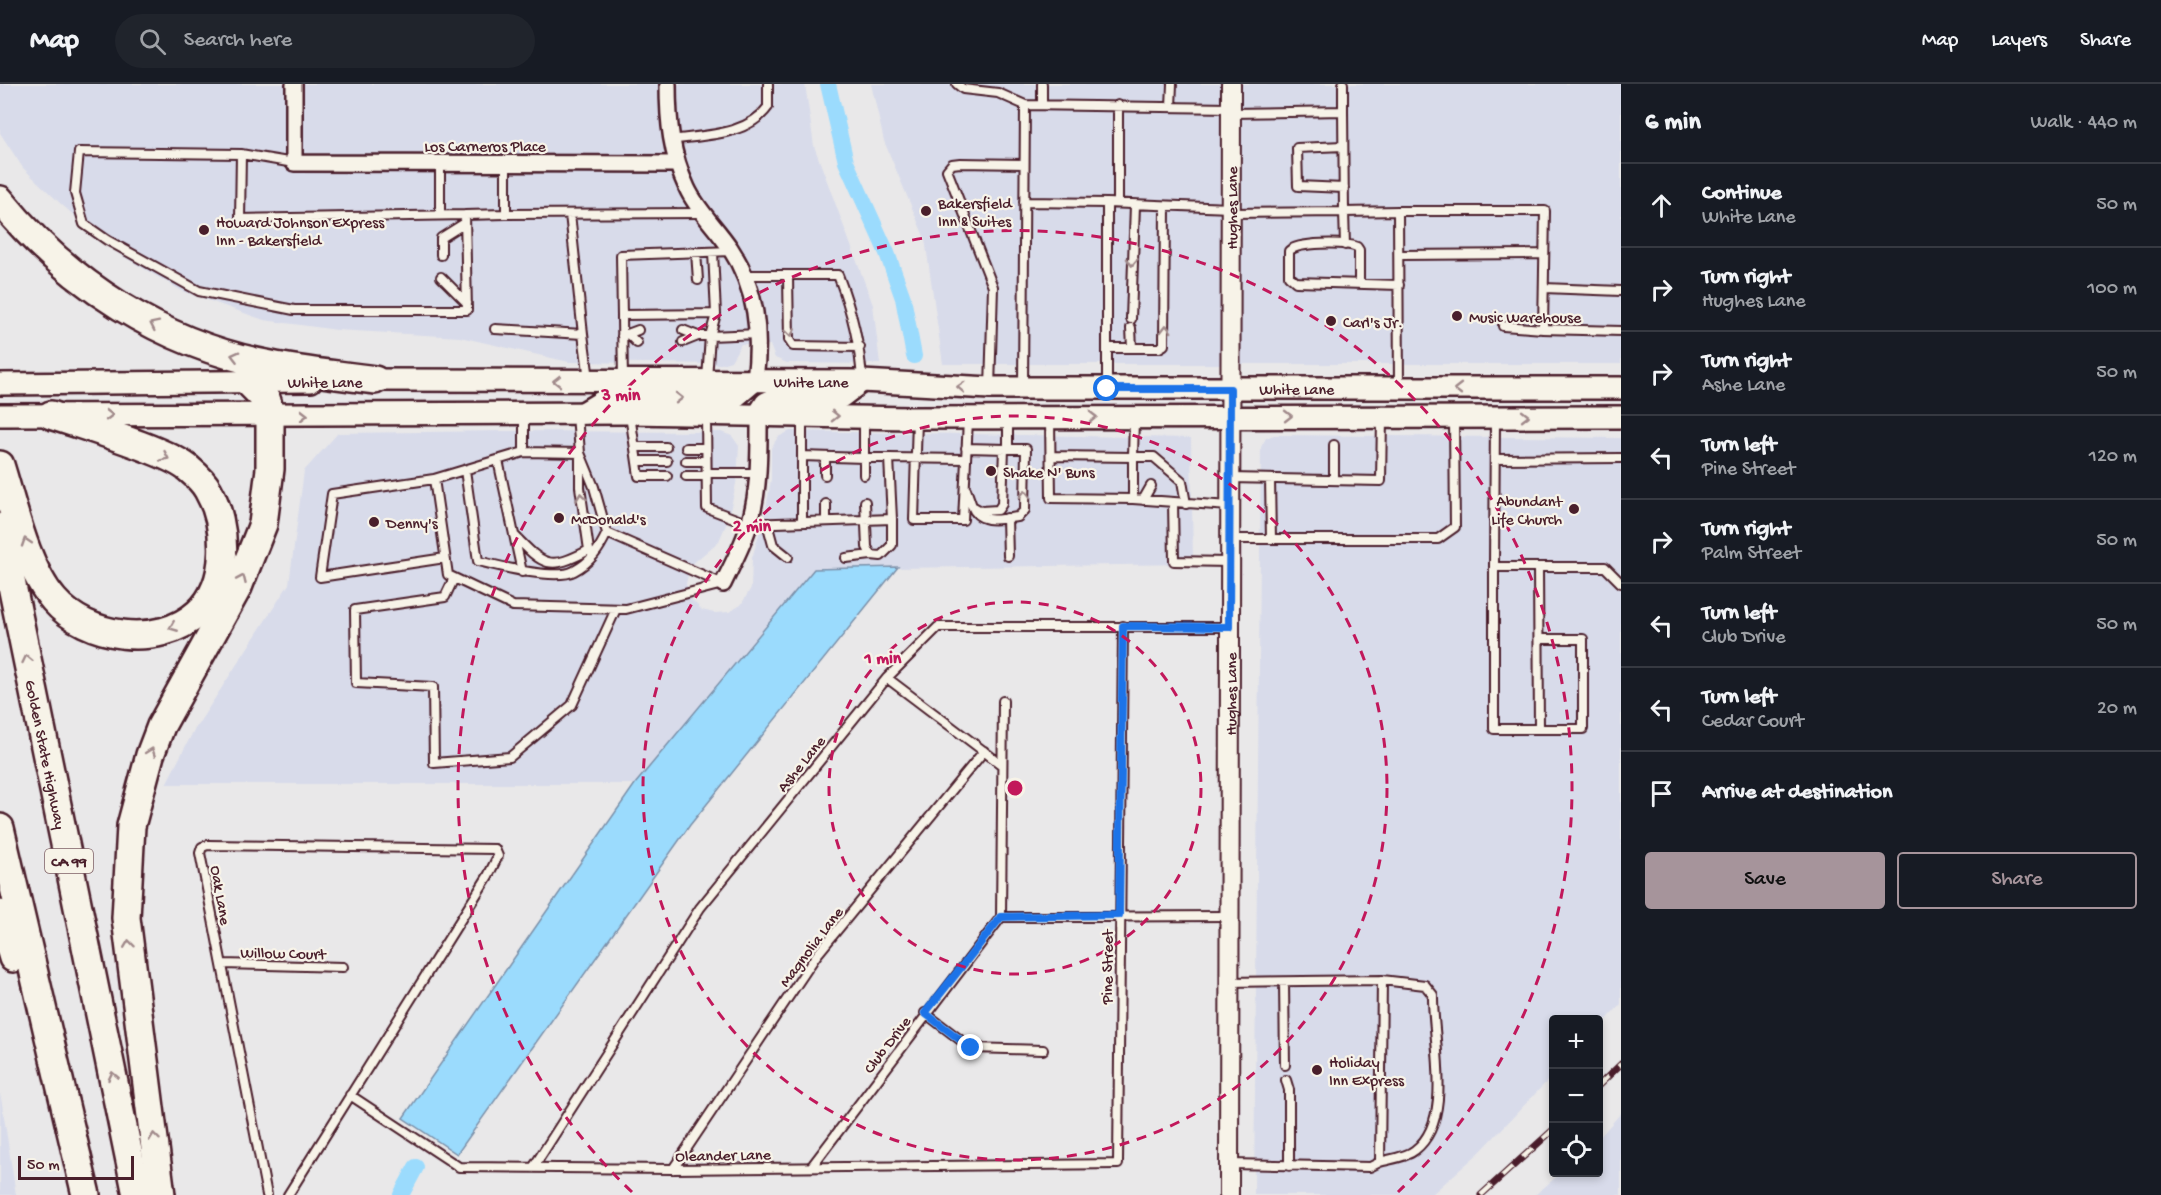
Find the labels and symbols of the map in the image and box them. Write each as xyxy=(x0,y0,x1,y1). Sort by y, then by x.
street label: Los Carneros Place xyxy=(424,139,546,158)
street label: Hughes Lane xyxy=(1225,166,1244,249)
place label: Bakersfield Inn & Suites xyxy=(937,196,1013,233)
marker: Bakersfield Inn & Suites xyxy=(919,204,933,218)
place label: Howard Johnson Express Inn - Bakersfield xyxy=(216,215,385,252)
marker: Howard Johnson Express Inn - Bakersfield xyxy=(197,223,211,237)
one-way arrow xyxy=(1126,258,1139,267)
marker: Music Warehouse xyxy=(1450,309,1464,323)
place label: Music Warehouse xyxy=(1469,310,1582,329)
marker: Carl's Jr. xyxy=(1324,314,1338,328)
place label: Carl's Jr. xyxy=(1343,315,1403,334)
one-way arrow xyxy=(149,321,160,332)
one-way arrow xyxy=(1160,325,1172,334)
one-way arrow xyxy=(784,328,796,338)
one-way arrow xyxy=(230,351,240,364)
street label: White Lane xyxy=(288,375,363,394)
one-way arrow xyxy=(552,375,561,387)
street label: White Lane xyxy=(774,375,849,394)
route start xyxy=(1093,375,1119,401)
one-way arrow xyxy=(957,380,966,393)
street label: White Lane xyxy=(1259,382,1335,401)
one-way arrow xyxy=(1453,383,1462,395)
text: 3 min xyxy=(601,386,641,407)
one-way arrow xyxy=(675,392,684,404)
one-way arrow xyxy=(300,408,309,421)
one-way arrow xyxy=(105,409,114,421)
one-way arrow xyxy=(831,410,840,422)
one-way arrow xyxy=(1283,410,1292,422)
one-way arrow xyxy=(1520,410,1529,422)
one-way arrow xyxy=(1089,411,1098,423)
one-way arrow xyxy=(159,449,170,461)
marker: Shake N' Buns xyxy=(984,464,998,478)
place label: Shake N' Buns xyxy=(1003,465,1096,484)
one-way arrow xyxy=(1019,490,1032,499)
one-way arrow xyxy=(575,492,588,501)
place label: Abundant Life Church xyxy=(1491,494,1563,531)
marker: Abundant Life Church xyxy=(1567,502,1581,516)
marker: McDonald's xyxy=(552,511,566,525)
place label: McDonald's xyxy=(571,512,647,531)
marker: Denny's xyxy=(367,515,381,529)
place label: Denny's xyxy=(385,516,439,535)
text: 2 min xyxy=(733,517,772,538)
one-way arrow xyxy=(20,537,33,548)
one-way arrow xyxy=(234,575,246,586)
one-way arrow xyxy=(168,620,179,632)
text: 1 min xyxy=(864,649,902,670)
street label: Hughes Lane xyxy=(1224,652,1243,735)
one-way arrow xyxy=(21,654,34,664)
street label: Golden State Highway xyxy=(19,679,68,831)
street label: Ashe Lane xyxy=(774,733,832,797)
one-way arrow xyxy=(144,747,157,758)
centre of rings xyxy=(1005,778,1025,798)
road number: CA 99 xyxy=(45,849,93,873)
street label: Oak Lane xyxy=(204,864,233,928)
street label: Magnolia Lane xyxy=(777,904,849,992)
street label: Pine Street xyxy=(1100,928,1119,1005)
one-way arrow xyxy=(124,939,136,948)
street label: Willow Court xyxy=(240,945,327,966)
street label: Club Drive xyxy=(861,1013,917,1079)
route end xyxy=(957,1034,983,1060)
place label: Holiday Inn Express xyxy=(1329,1055,1405,1092)
marker: Holiday Inn Express xyxy=(1310,1063,1324,1077)
one-way arrow xyxy=(107,1071,120,1081)
one-way arrow xyxy=(148,1132,160,1142)
street label: Oleander Lane xyxy=(675,1147,772,1168)
scale bar xyxy=(18,1153,134,1180)

